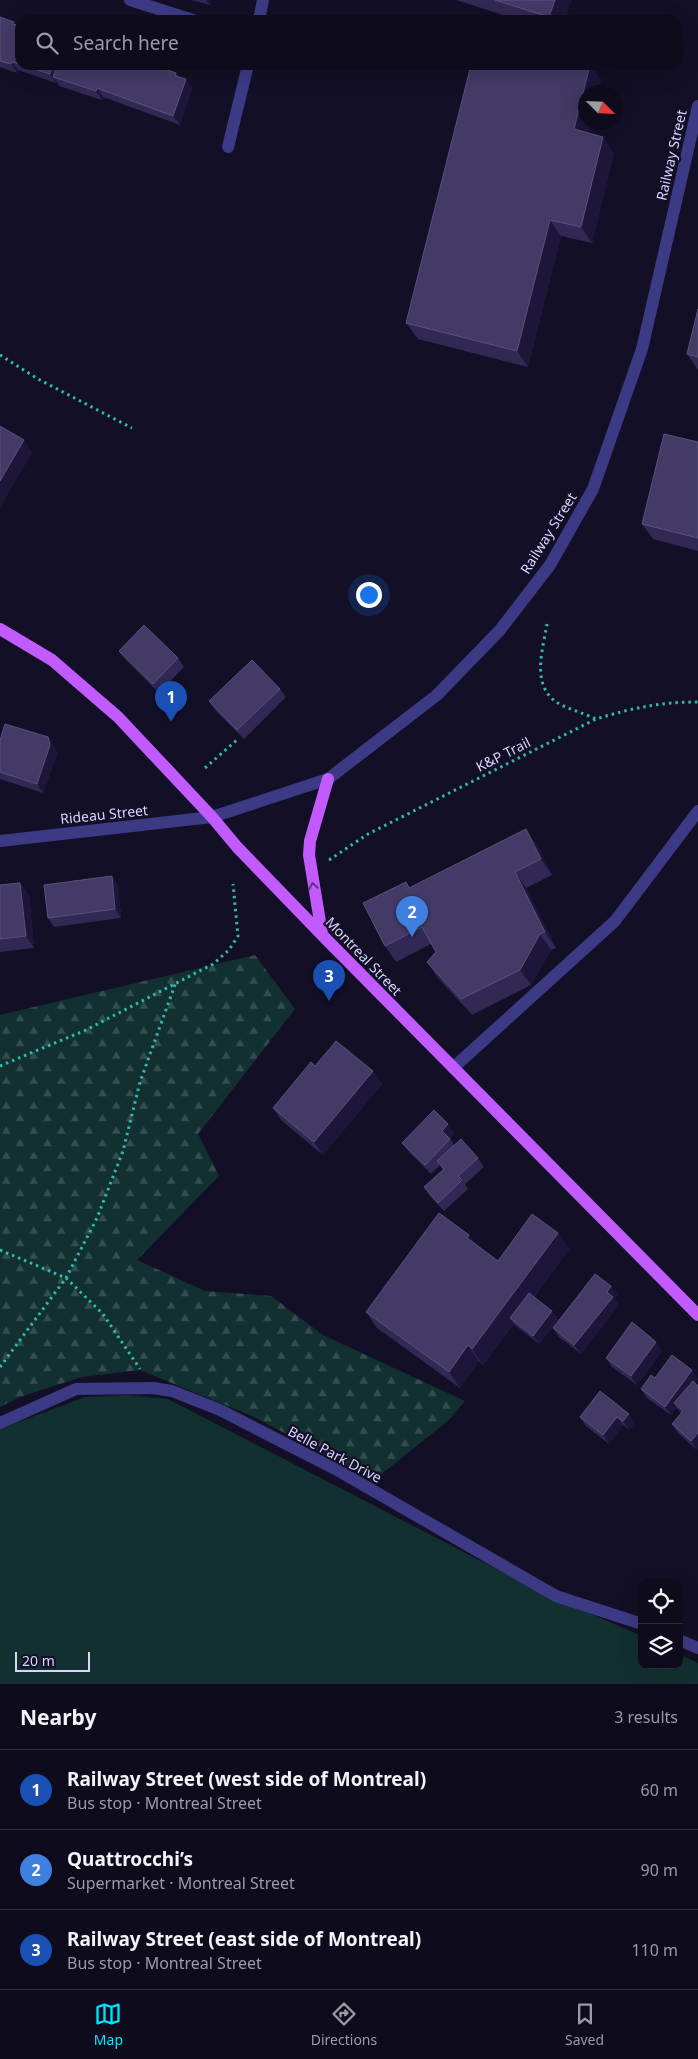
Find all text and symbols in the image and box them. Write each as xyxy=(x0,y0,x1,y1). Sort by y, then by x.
search box xyxy=(15,15,683,70)
icon: search xyxy=(33,29,61,57)
text: Search here xyxy=(73,30,179,56)
north arrow xyxy=(578,85,623,130)
street label: Railway Street xyxy=(651,108,691,202)
street label: Railway Street xyxy=(515,489,581,577)
your location xyxy=(356,582,382,608)
pin: 1 xyxy=(155,681,187,722)
street label: K&P Trail xyxy=(473,732,533,776)
street label: Rideau Street xyxy=(59,800,149,828)
one-way arrow xyxy=(308,882,318,891)
pin: 2 xyxy=(396,896,428,937)
street label: Montreal Street xyxy=(322,913,406,999)
pin: 3 xyxy=(313,960,345,1001)
street label: Belle Park Drive xyxy=(285,1421,385,1487)
map controls xyxy=(638,1579,683,1669)
button: locate xyxy=(638,1579,683,1624)
button: layers xyxy=(638,1624,683,1669)
scale bar xyxy=(15,1649,90,1672)
text: 20 m xyxy=(22,1651,55,1670)
text: Nearby xyxy=(20,1703,96,1731)
text: 3 results xyxy=(614,1706,678,1728)
text: Railway Street (west side of Montreal) xyxy=(67,1766,426,1792)
text: 1 xyxy=(31,1779,41,1801)
text: 60 m xyxy=(641,1779,678,1801)
text: Bus stop · Montreal Street xyxy=(67,1792,262,1814)
text: Quattrocchi’s xyxy=(67,1846,193,1872)
text: 2 xyxy=(31,1859,41,1881)
text: 90 m xyxy=(641,1859,678,1881)
text: Supermarket · Montreal Street xyxy=(67,1872,295,1894)
text: Railway Street (east side of Montreal) xyxy=(67,1926,421,1952)
text: 3 xyxy=(31,1939,41,1961)
text: 110 m xyxy=(631,1939,678,1961)
text: Bus stop · Montreal Street xyxy=(67,1952,262,1974)
tab: Map xyxy=(94,2000,123,2049)
tab: Directions xyxy=(311,2000,377,2049)
tab: Saved xyxy=(565,2000,604,2049)

